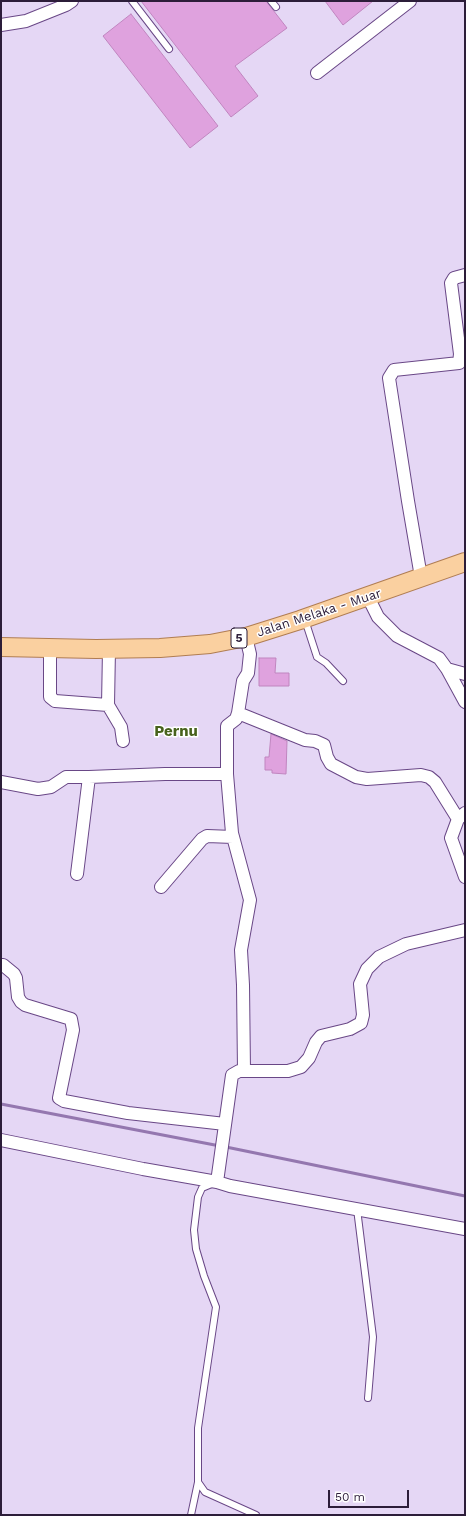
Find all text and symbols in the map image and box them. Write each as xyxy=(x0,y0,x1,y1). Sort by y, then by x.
street label: Jalan Melaka - Muar xyxy=(255,586,383,640)
road number: 5 xyxy=(231,628,247,648)
district label: Pernu xyxy=(154,723,198,741)
scale bar xyxy=(330,1482,411,1508)
text: 50 m xyxy=(335,1490,365,1504)

